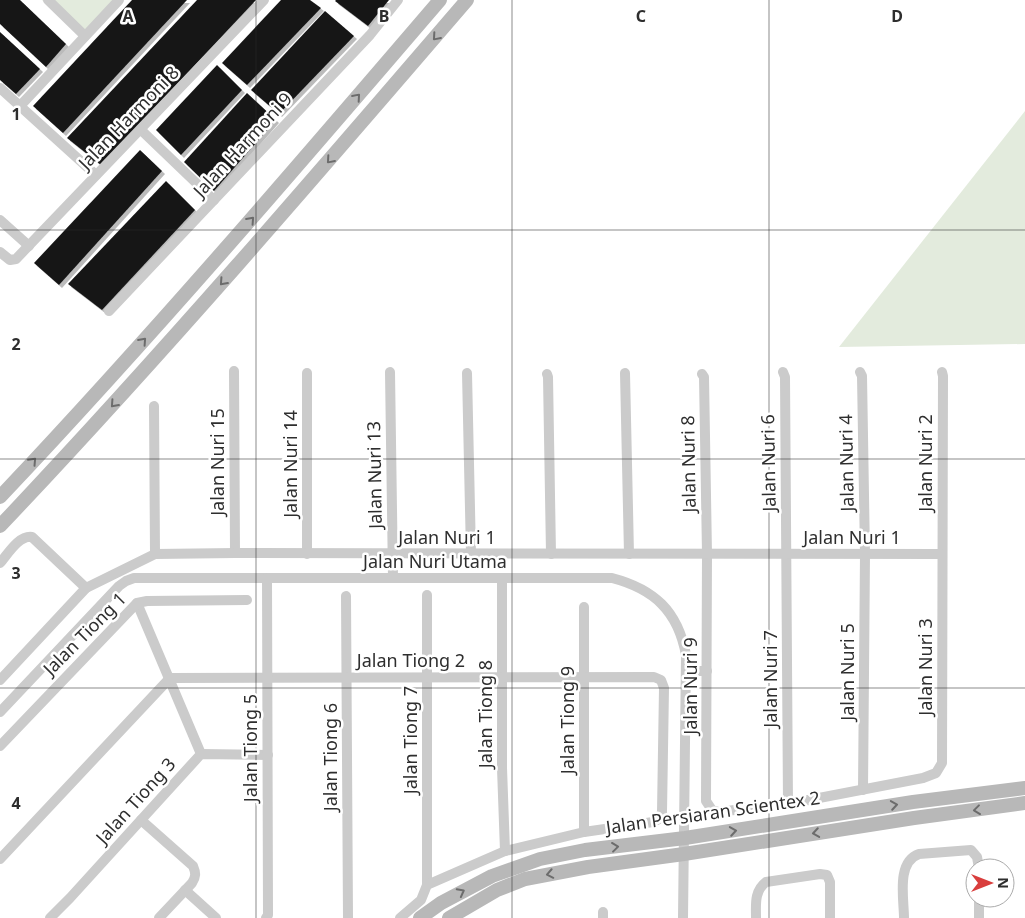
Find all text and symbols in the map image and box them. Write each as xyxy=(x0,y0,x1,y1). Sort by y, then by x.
text: A xyxy=(122,5,134,27)
text: B xyxy=(379,5,389,27)
text: C xyxy=(636,5,646,27)
text: D xyxy=(891,5,903,27)
one-way arrow xyxy=(433,31,441,40)
street label: Jalan Harmoni 8 xyxy=(71,60,184,176)
street label: Jalan Harmoni 9 xyxy=(186,87,297,203)
one-way arrow xyxy=(351,93,360,102)
text: 1 xyxy=(11,103,21,125)
one-way arrow xyxy=(326,155,335,164)
one-way arrow xyxy=(245,216,254,225)
one-way arrow xyxy=(219,277,228,286)
text: 2 xyxy=(11,333,21,355)
one-way arrow xyxy=(137,337,146,346)
one-way arrow xyxy=(111,398,120,407)
street label: Jalan Nuri 15 xyxy=(205,408,229,518)
street label: Jalan Nuri 14 xyxy=(278,410,302,520)
street label: Jalan Nuri 6 xyxy=(755,414,781,514)
street label: Jalan Nuri 4 xyxy=(833,414,859,514)
street label: Jalan Nuri 2 xyxy=(913,414,937,514)
street label: Jalan Nuri 8 xyxy=(675,415,701,515)
street label: Jalan Nuri 13 xyxy=(361,421,387,531)
one-way arrow xyxy=(27,458,36,467)
street label: Jalan Nuri 1 xyxy=(396,525,496,549)
street label: Jalan Nuri 1 xyxy=(801,525,901,549)
street label: Jalan Nuri Utama xyxy=(361,549,507,573)
text: 3 xyxy=(11,562,21,584)
street label: Jalan Tiong 1 xyxy=(36,587,131,681)
street label: Jalan Nuri 3 xyxy=(913,618,937,718)
street label: Jalan Nuri 5 xyxy=(835,623,859,723)
street label: Jalan Nuri 7 xyxy=(758,630,782,730)
street label: Jalan Nuri 9 xyxy=(678,637,702,737)
street label: Jalan Tiong 2 xyxy=(355,648,465,672)
street label: Jalan Tiong 8 xyxy=(473,660,497,770)
street label: Jalan Tiong 9 xyxy=(555,666,579,776)
street label: Jalan Tiong 7 xyxy=(398,686,422,796)
street label: Jalan Tiong 5 xyxy=(238,694,262,804)
street label: Jalan Tiong 6 xyxy=(318,703,342,813)
street label: Jalan Tiong 3 xyxy=(89,752,180,850)
street label: Jalan Persiaran Scientex 2 xyxy=(602,785,821,839)
text: 4 xyxy=(11,792,21,814)
one-way arrow xyxy=(889,801,898,811)
one-way arrow xyxy=(972,804,980,815)
one-way arrow xyxy=(729,826,737,836)
one-way arrow xyxy=(811,827,820,837)
one-way arrow xyxy=(612,842,620,853)
north arrow xyxy=(965,858,1015,908)
one-way arrow xyxy=(545,868,554,879)
text: N xyxy=(994,877,1013,889)
one-way arrow xyxy=(456,888,465,898)

